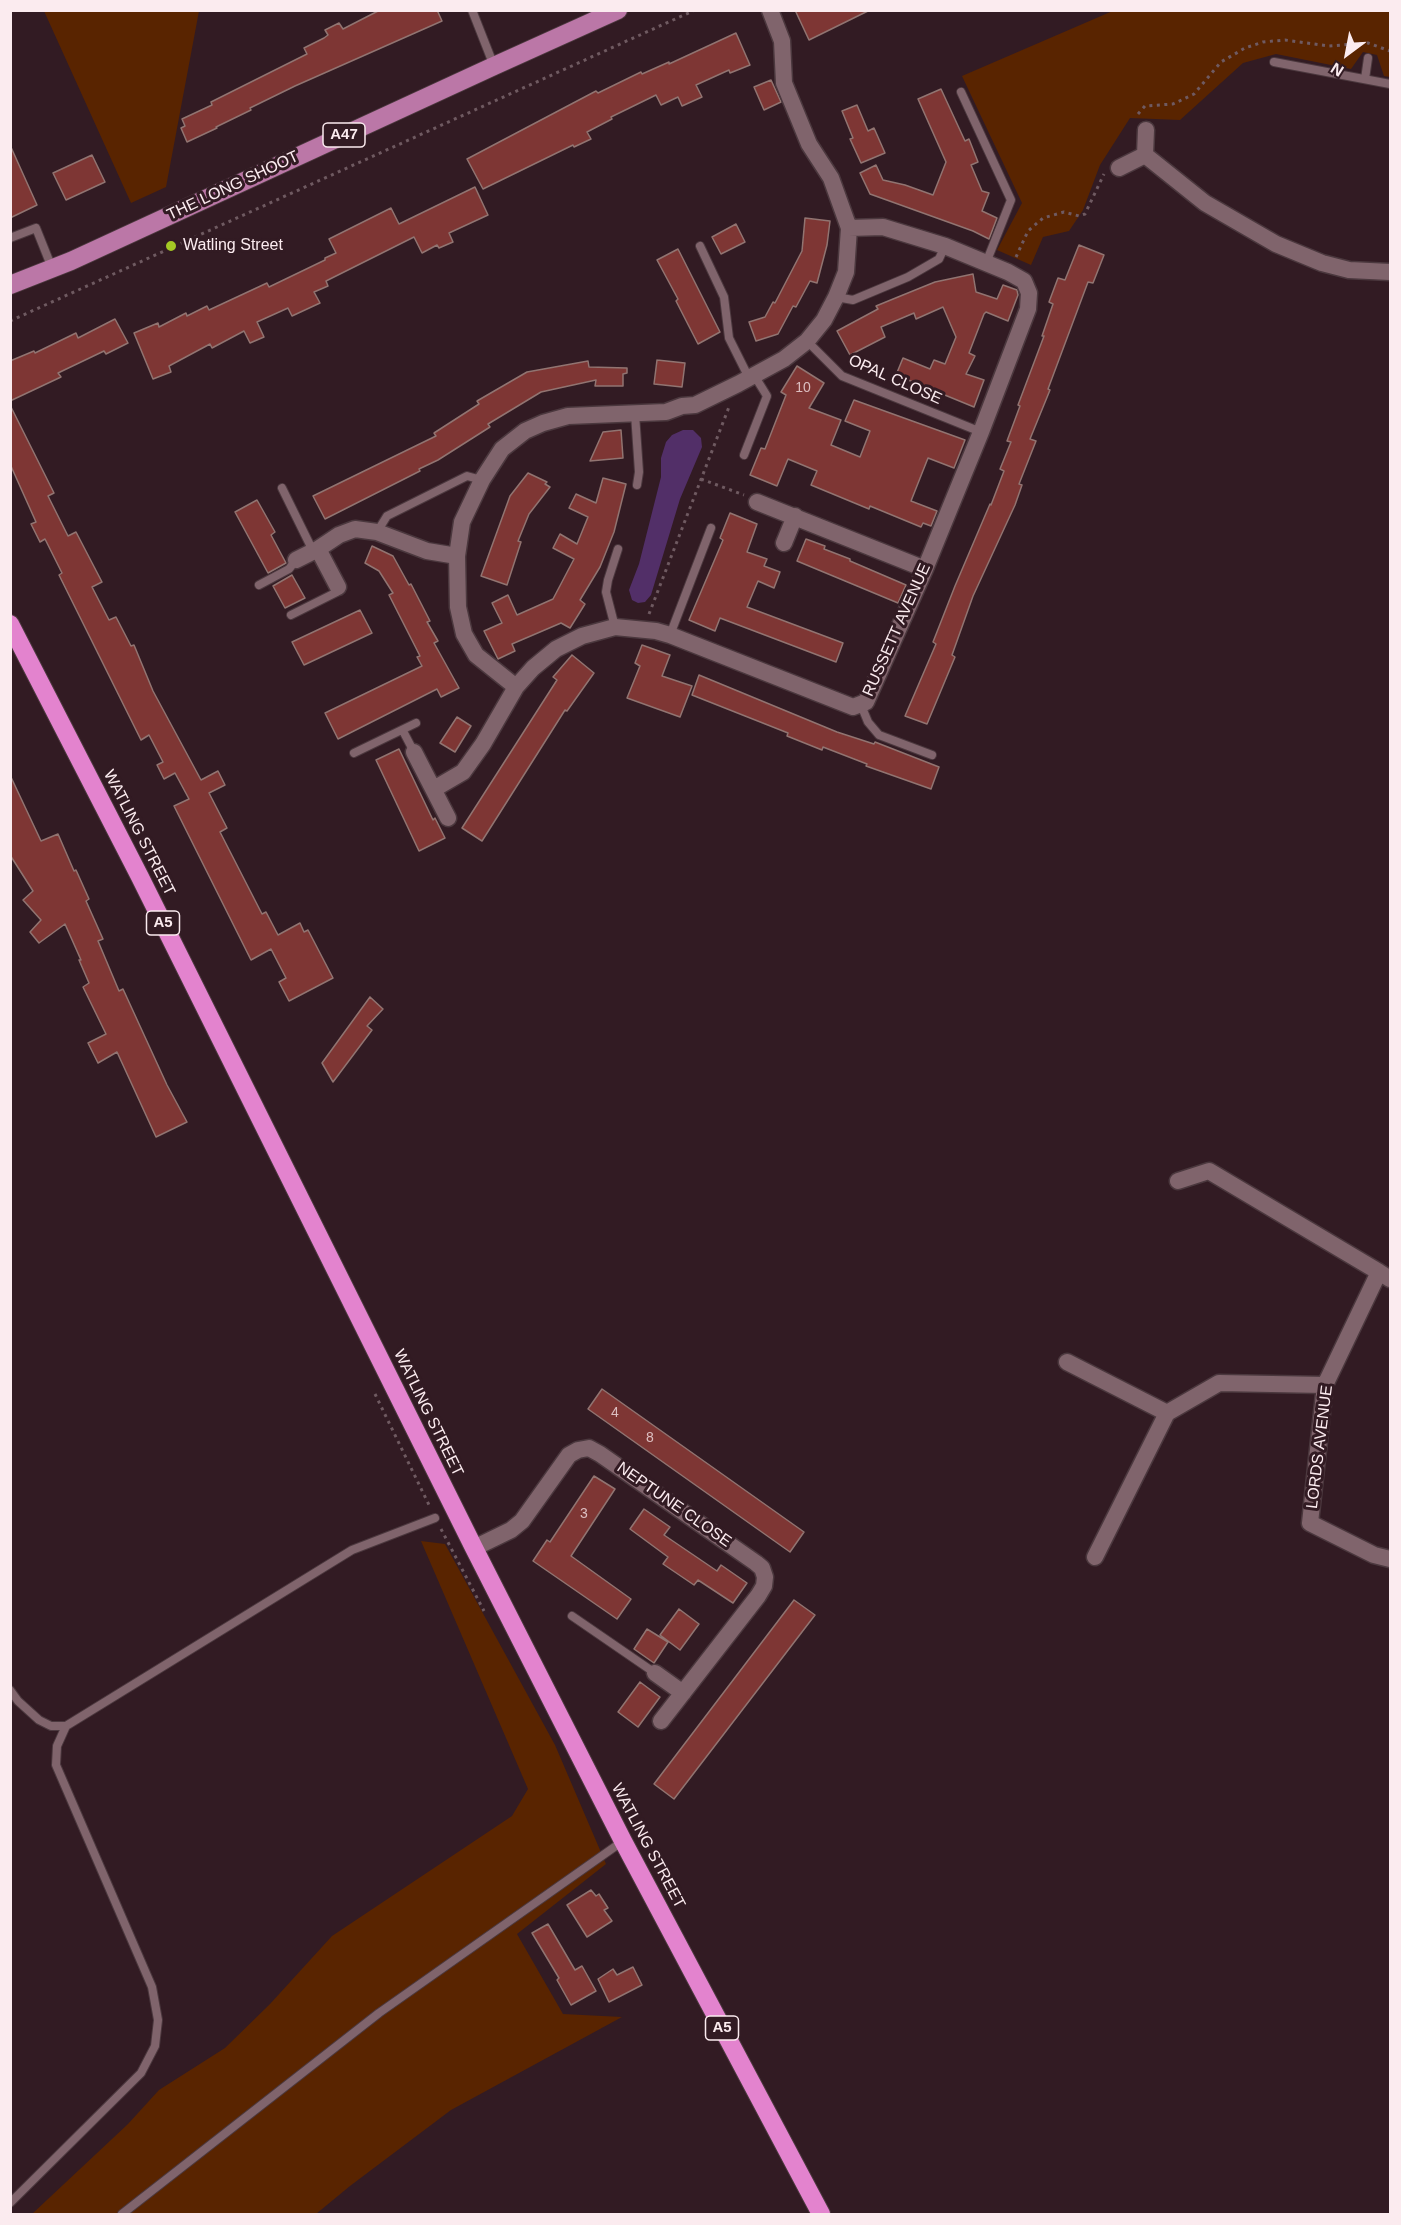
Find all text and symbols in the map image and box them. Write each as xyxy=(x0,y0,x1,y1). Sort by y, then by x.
north arrow xyxy=(1317,24,1377,84)
text: N xyxy=(1328,59,1347,80)
road number: A47 xyxy=(323,123,365,147)
street label: THE LONG SHOOT xyxy=(164,147,302,225)
place label: Watling Street xyxy=(183,236,283,256)
marker: Watling Street xyxy=(164,239,178,253)
street label: OPAL CLOSE xyxy=(845,351,945,409)
house number: 10 xyxy=(795,380,811,396)
street label: RUSSETT AVENUE xyxy=(859,560,935,700)
street label: WATLING STREET xyxy=(99,767,179,899)
road number: A5 xyxy=(146,911,180,935)
street label: WATLING STREET xyxy=(389,1346,467,1480)
street label: LORDS AVENUE xyxy=(1303,1384,1337,1510)
house number: 4 xyxy=(611,1405,619,1421)
house number: 8 xyxy=(646,1430,654,1446)
street label: NEPTUNE CLOSE xyxy=(613,1458,735,1552)
house number: 3 xyxy=(580,1506,588,1522)
street label: WATLING STREET xyxy=(607,1780,689,1912)
road number: A5 xyxy=(706,2016,738,2040)

